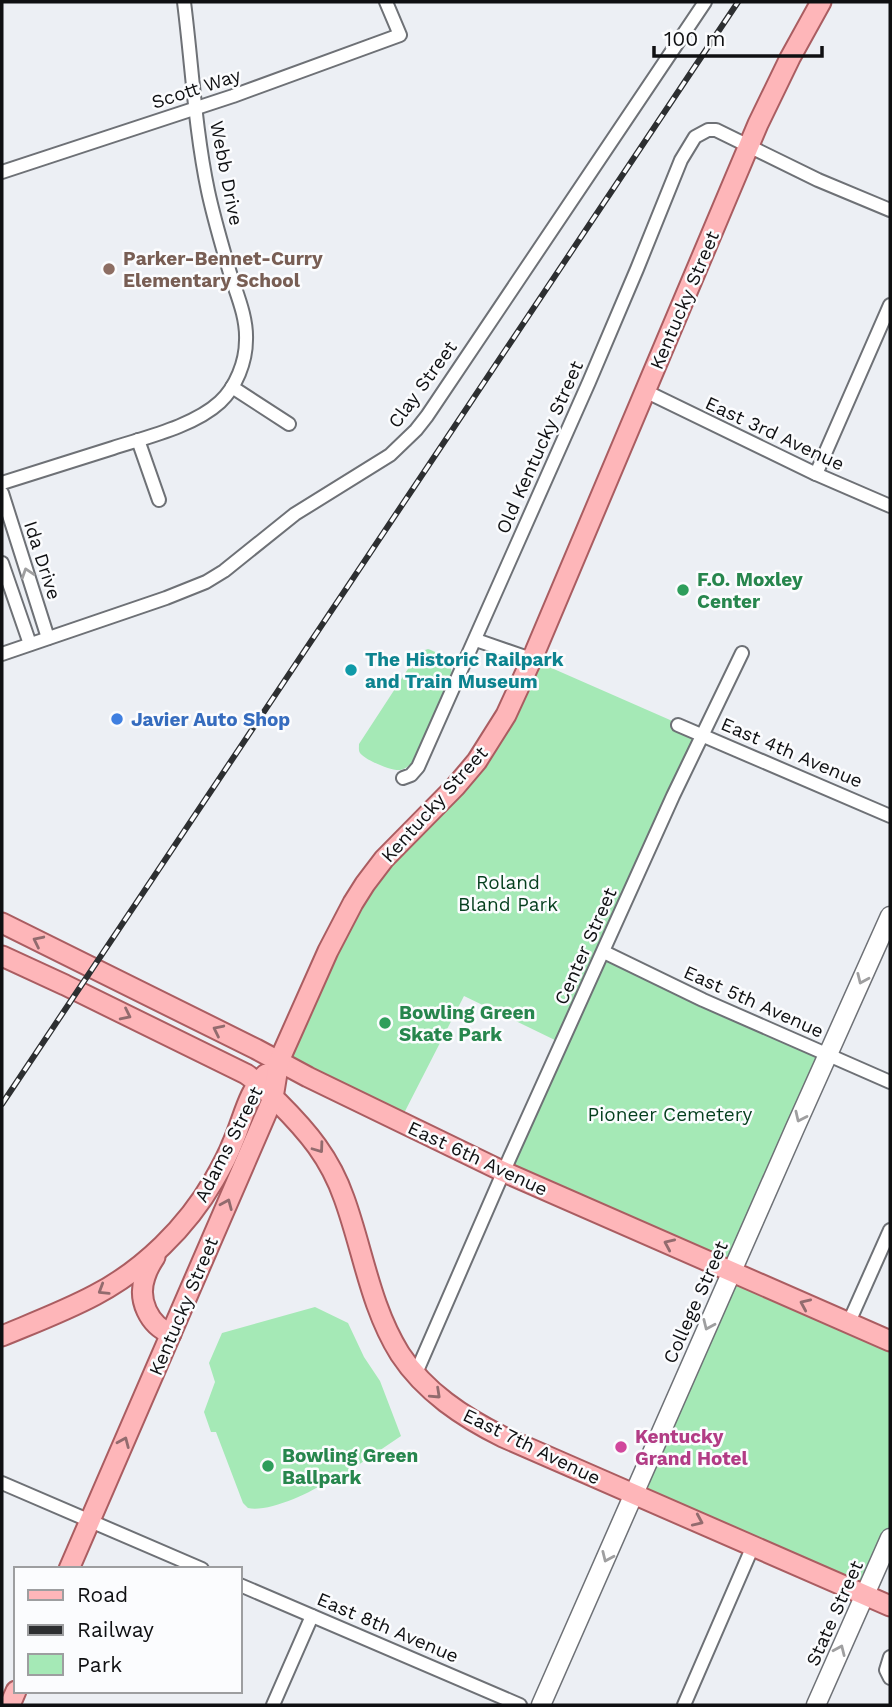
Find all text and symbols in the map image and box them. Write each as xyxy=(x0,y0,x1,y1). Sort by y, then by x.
scale bar xyxy=(654,14,822,58)
text: 100 m xyxy=(664,26,726,51)
street label: Scott Way xyxy=(149,63,244,114)
street label: Webb Drive xyxy=(205,119,248,227)
street label: Kentucky Street xyxy=(645,227,724,373)
place label: Parker-Bennet-Curry Elementary School xyxy=(123,247,323,292)
marker: Parker-Bennet-Curry Elementary School xyxy=(101,261,117,277)
street label: Clay Street xyxy=(383,336,462,432)
street label: Old Kentucky Street xyxy=(491,357,588,537)
street label: East 3rd Avenue xyxy=(702,391,848,476)
street label: Ida Drive xyxy=(19,518,66,602)
one-way arrow xyxy=(21,567,35,579)
place label: F.O. Moxley Center xyxy=(697,568,803,613)
marker: F.O. Moxley Center xyxy=(675,582,691,598)
place label: The Historic Railpark and Train Museum xyxy=(365,648,564,693)
marker: The Historic Railpark and Train Museum xyxy=(343,662,359,678)
place label: Javier Auto Shop xyxy=(131,708,290,731)
marker: Javier Auto Shop xyxy=(109,711,125,727)
street label: East 4th Avenue xyxy=(718,712,866,793)
street label: Kentucky Street xyxy=(376,741,493,867)
park label: Roland Bland Park xyxy=(458,871,558,916)
street label: Center Street xyxy=(549,884,622,1008)
one-way arrow xyxy=(33,935,45,949)
street label: East 5th Avenue xyxy=(680,960,827,1043)
one-way arrow xyxy=(856,971,870,984)
place label: Bowling Green Skate Park xyxy=(399,1001,535,1046)
one-way arrow xyxy=(119,1006,131,1020)
marker: Bowling Green Skate Park xyxy=(377,1015,393,1031)
one-way arrow xyxy=(213,1024,225,1038)
street label: Adams Street xyxy=(189,1082,267,1206)
park label: Pioneer Cemetery xyxy=(588,1103,753,1126)
one-way arrow xyxy=(794,1110,808,1122)
street label: East 6th Avenue xyxy=(404,1116,551,1201)
one-way arrow xyxy=(311,1140,323,1153)
one-way arrow xyxy=(219,1198,233,1211)
street label: Kentucky Street xyxy=(144,1233,223,1379)
street label: College Street xyxy=(658,1237,733,1367)
one-way arrow xyxy=(664,1238,677,1252)
one-way arrow xyxy=(98,1281,111,1294)
one-way arrow xyxy=(800,1298,812,1312)
one-way arrow xyxy=(702,1318,716,1330)
one-way arrow xyxy=(428,1385,441,1398)
street label: East 7th Avenue xyxy=(459,1403,604,1490)
place label: Kentucky Grand Hotel xyxy=(635,1425,749,1470)
one-way arrow xyxy=(116,1437,130,1450)
marker: Kentucky Grand Hotel xyxy=(613,1439,629,1455)
place label: Bowling Green Ballpark xyxy=(282,1444,418,1489)
marker: Bowling Green Ballpark xyxy=(260,1458,276,1474)
one-way arrow xyxy=(691,1513,703,1527)
one-way arrow xyxy=(601,1550,615,1562)
street label: State Street xyxy=(801,1557,868,1670)
legend xyxy=(14,1567,242,1693)
text: Road xyxy=(77,1582,128,1607)
street label: East 8th Avenue xyxy=(313,1587,462,1668)
text: Railway xyxy=(77,1617,154,1642)
one-way arrow xyxy=(832,1645,846,1657)
text: Park xyxy=(77,1652,122,1677)

